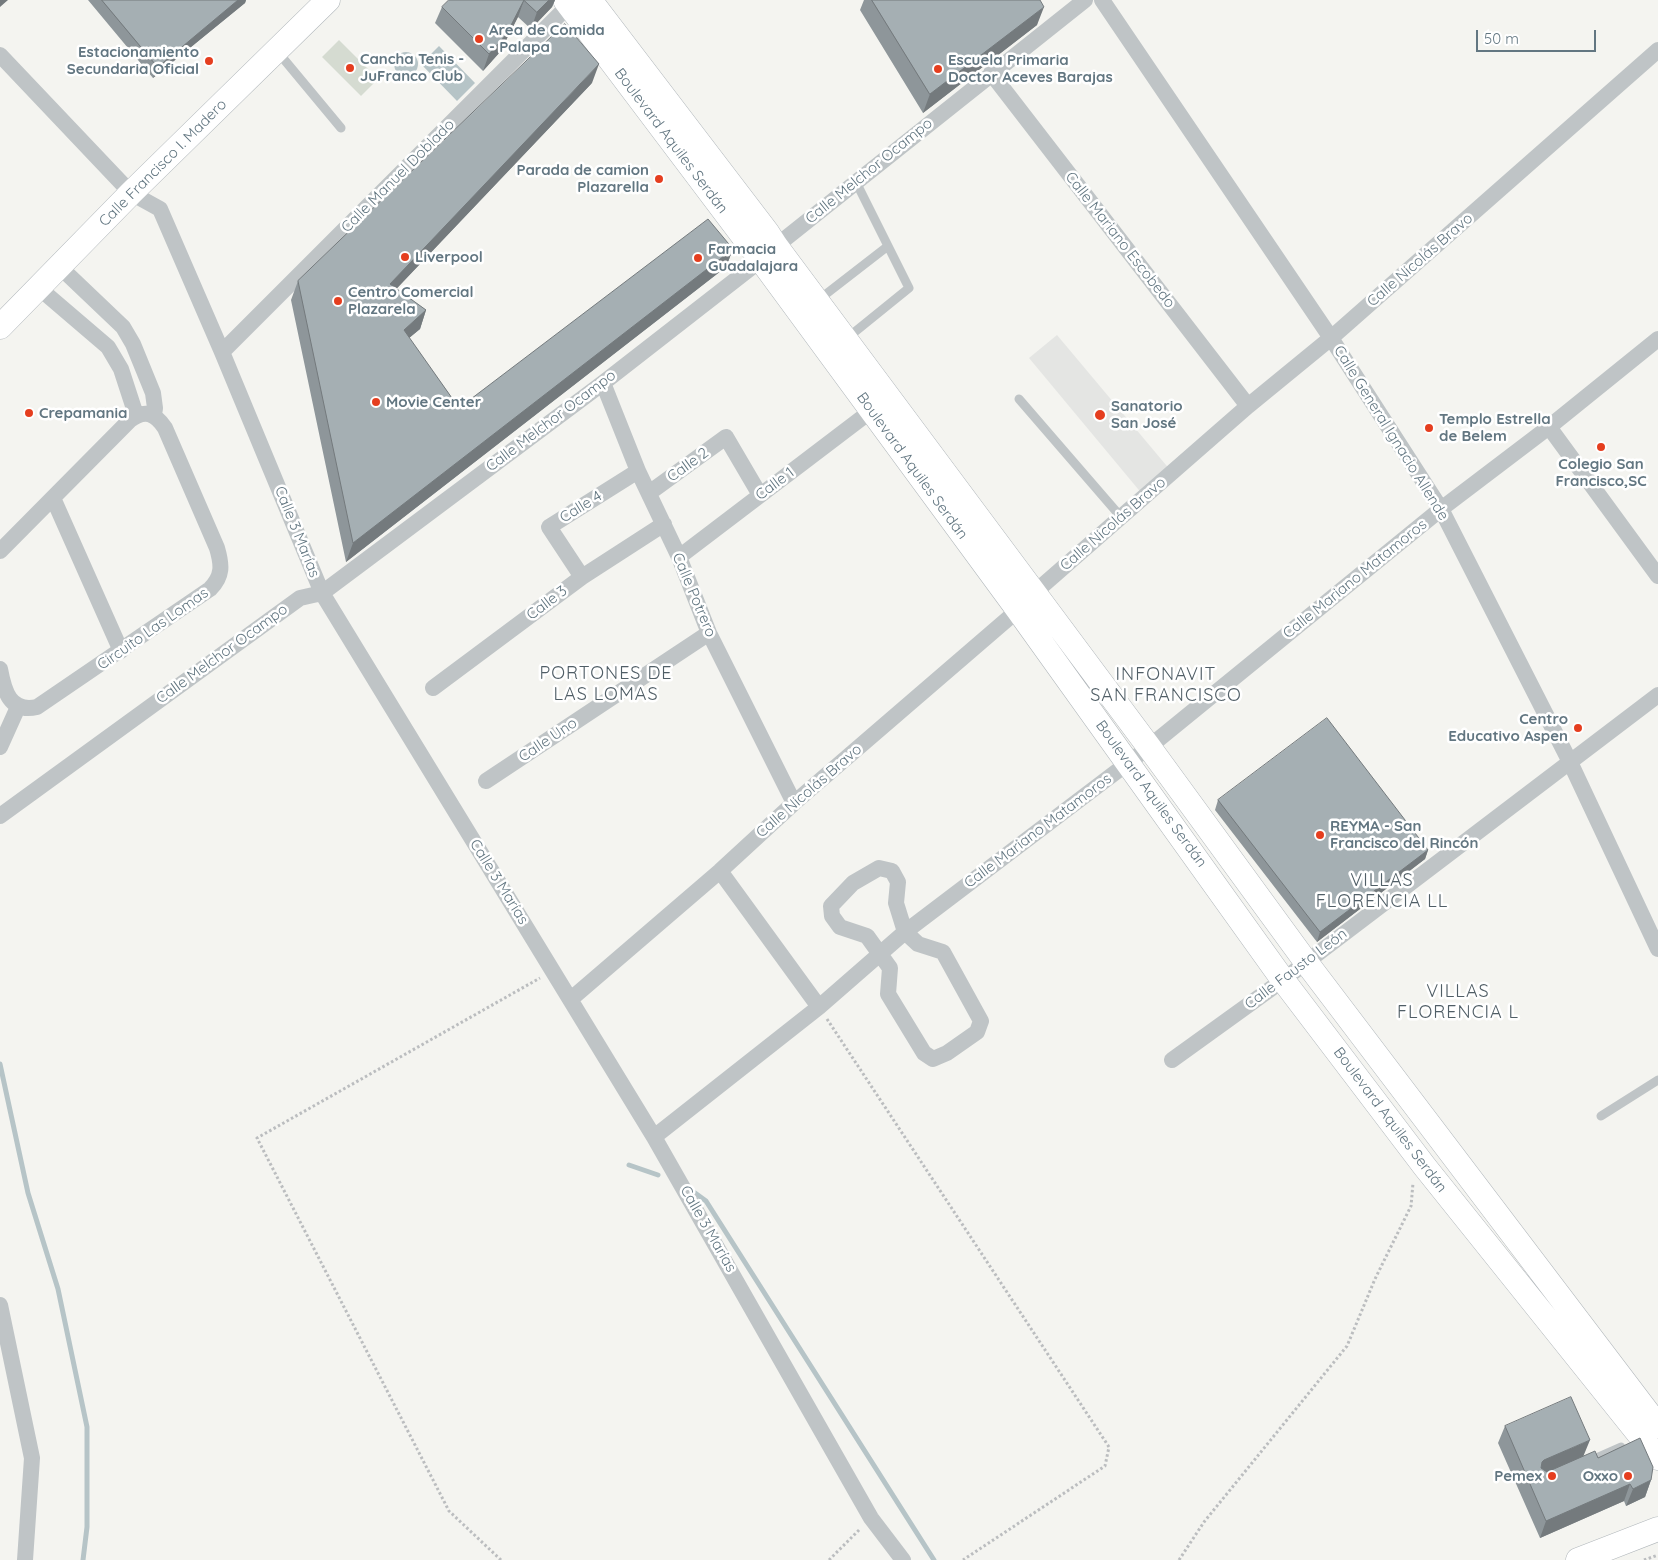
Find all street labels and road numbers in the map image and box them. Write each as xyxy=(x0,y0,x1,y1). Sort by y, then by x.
street label: Boulevard Aquiles Serdán xyxy=(610,65,732,217)
street label: Calle Francisco I. Madero xyxy=(95,95,231,231)
street label: Calle Melchor Ocampo xyxy=(802,114,936,228)
street label: Calle Manuel Doblado xyxy=(338,116,458,236)
street label: Calle Mariano Escobedo xyxy=(1061,168,1179,312)
street label: Calle Nicolás Bravo xyxy=(1364,209,1476,311)
street label: Calle General Ignacio Allende xyxy=(1330,342,1452,524)
street label: Calle Melchor Ocampo xyxy=(483,366,619,476)
street label: Boulevard Aquiles Serdán xyxy=(853,389,971,543)
street label: Calle 2 xyxy=(664,444,712,486)
street label: Calle 1 xyxy=(752,464,798,504)
street label: Calle Nicolás Bravo xyxy=(1057,473,1169,575)
street label: Calle 3 Marías xyxy=(271,484,323,580)
street label: Calle 4 xyxy=(557,487,605,527)
street label: Calle Mariano Matamoros xyxy=(1280,516,1430,642)
street label: Calle Potrero xyxy=(668,550,720,640)
street label: Calle 3 xyxy=(523,582,571,624)
street label: Circuito Las Lomas xyxy=(94,584,212,674)
street label: Calle Melchor Ocampo xyxy=(153,600,291,708)
street label: Calle Uno xyxy=(515,714,581,766)
street label: Boulevard Aquiles Serdán xyxy=(1092,717,1210,871)
street label: Calle Nicolás Bravo xyxy=(753,740,865,842)
street label: Calle Mariano Matamoros xyxy=(961,770,1115,892)
street label: Calle 3 Marías xyxy=(466,836,532,928)
street label: Calle Fausto León xyxy=(1241,925,1351,1013)
street label: Boulevard Aquiles Serdán xyxy=(1329,1044,1451,1196)
street label: Calle 3 Marías xyxy=(676,1183,740,1275)

